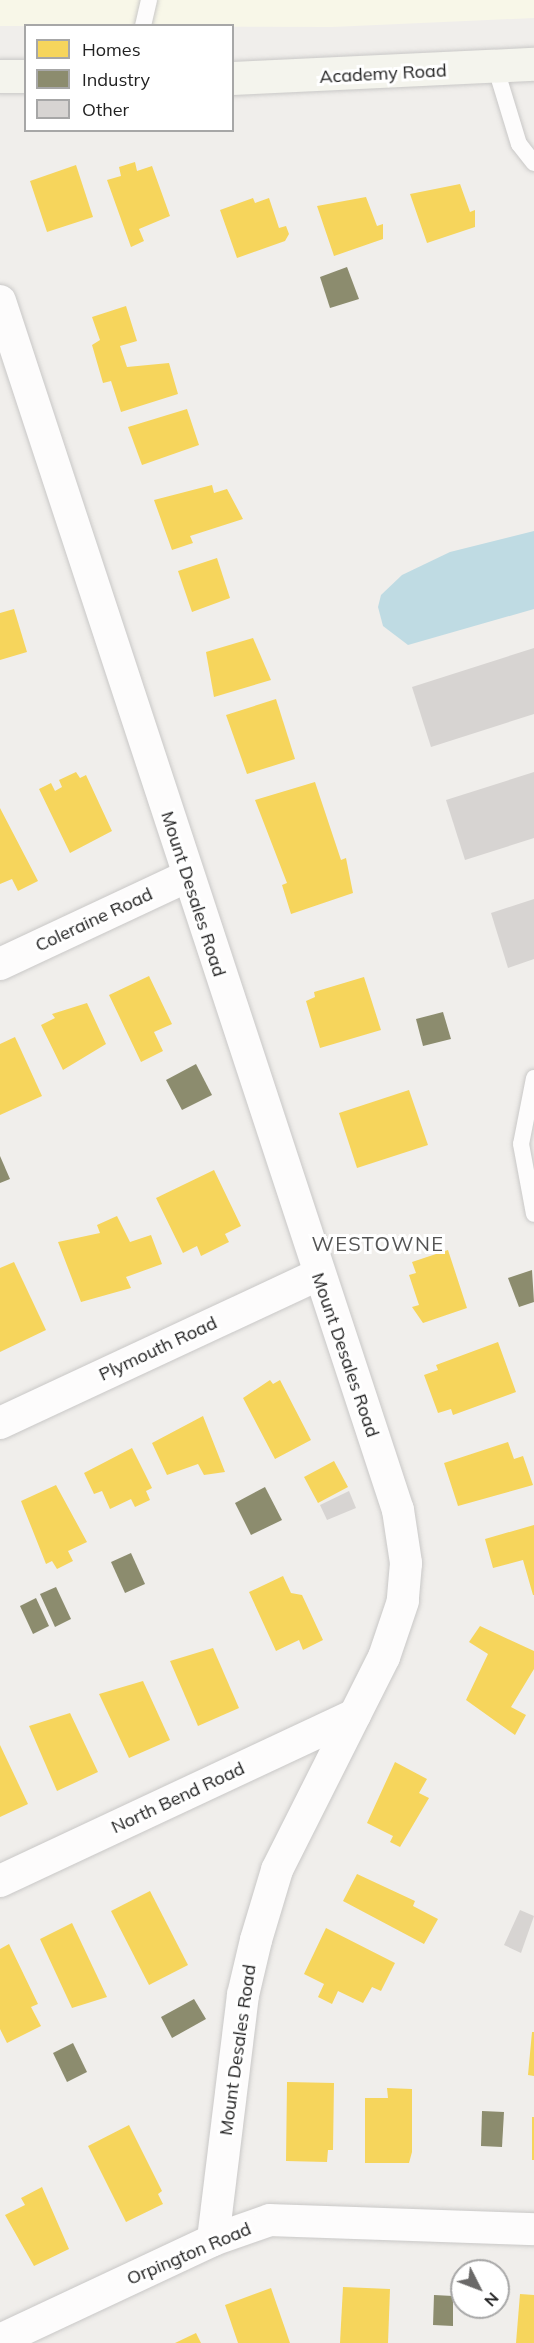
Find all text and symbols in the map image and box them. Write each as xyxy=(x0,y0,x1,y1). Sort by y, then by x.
legend xyxy=(24,24,234,132)
text: Homes xyxy=(82,38,141,61)
street label: Academy Road xyxy=(319,60,447,88)
text: Industry xyxy=(82,68,150,91)
text: Other xyxy=(82,98,129,121)
street label: Mount Desales Road xyxy=(156,809,230,979)
street label: Coleraine Road xyxy=(32,883,156,957)
district label: WESTOWNE xyxy=(311,1231,445,1255)
street label: Mount Desales Road xyxy=(307,1270,383,1440)
street label: Plymouth Road xyxy=(96,1312,220,1386)
street label: North Bend Road xyxy=(108,1758,248,1838)
street label: Mount Desales Road xyxy=(215,1963,261,2137)
street label: Orpington Road xyxy=(124,2218,254,2290)
north arrow xyxy=(450,2259,510,2319)
text: N xyxy=(480,2289,503,2311)

